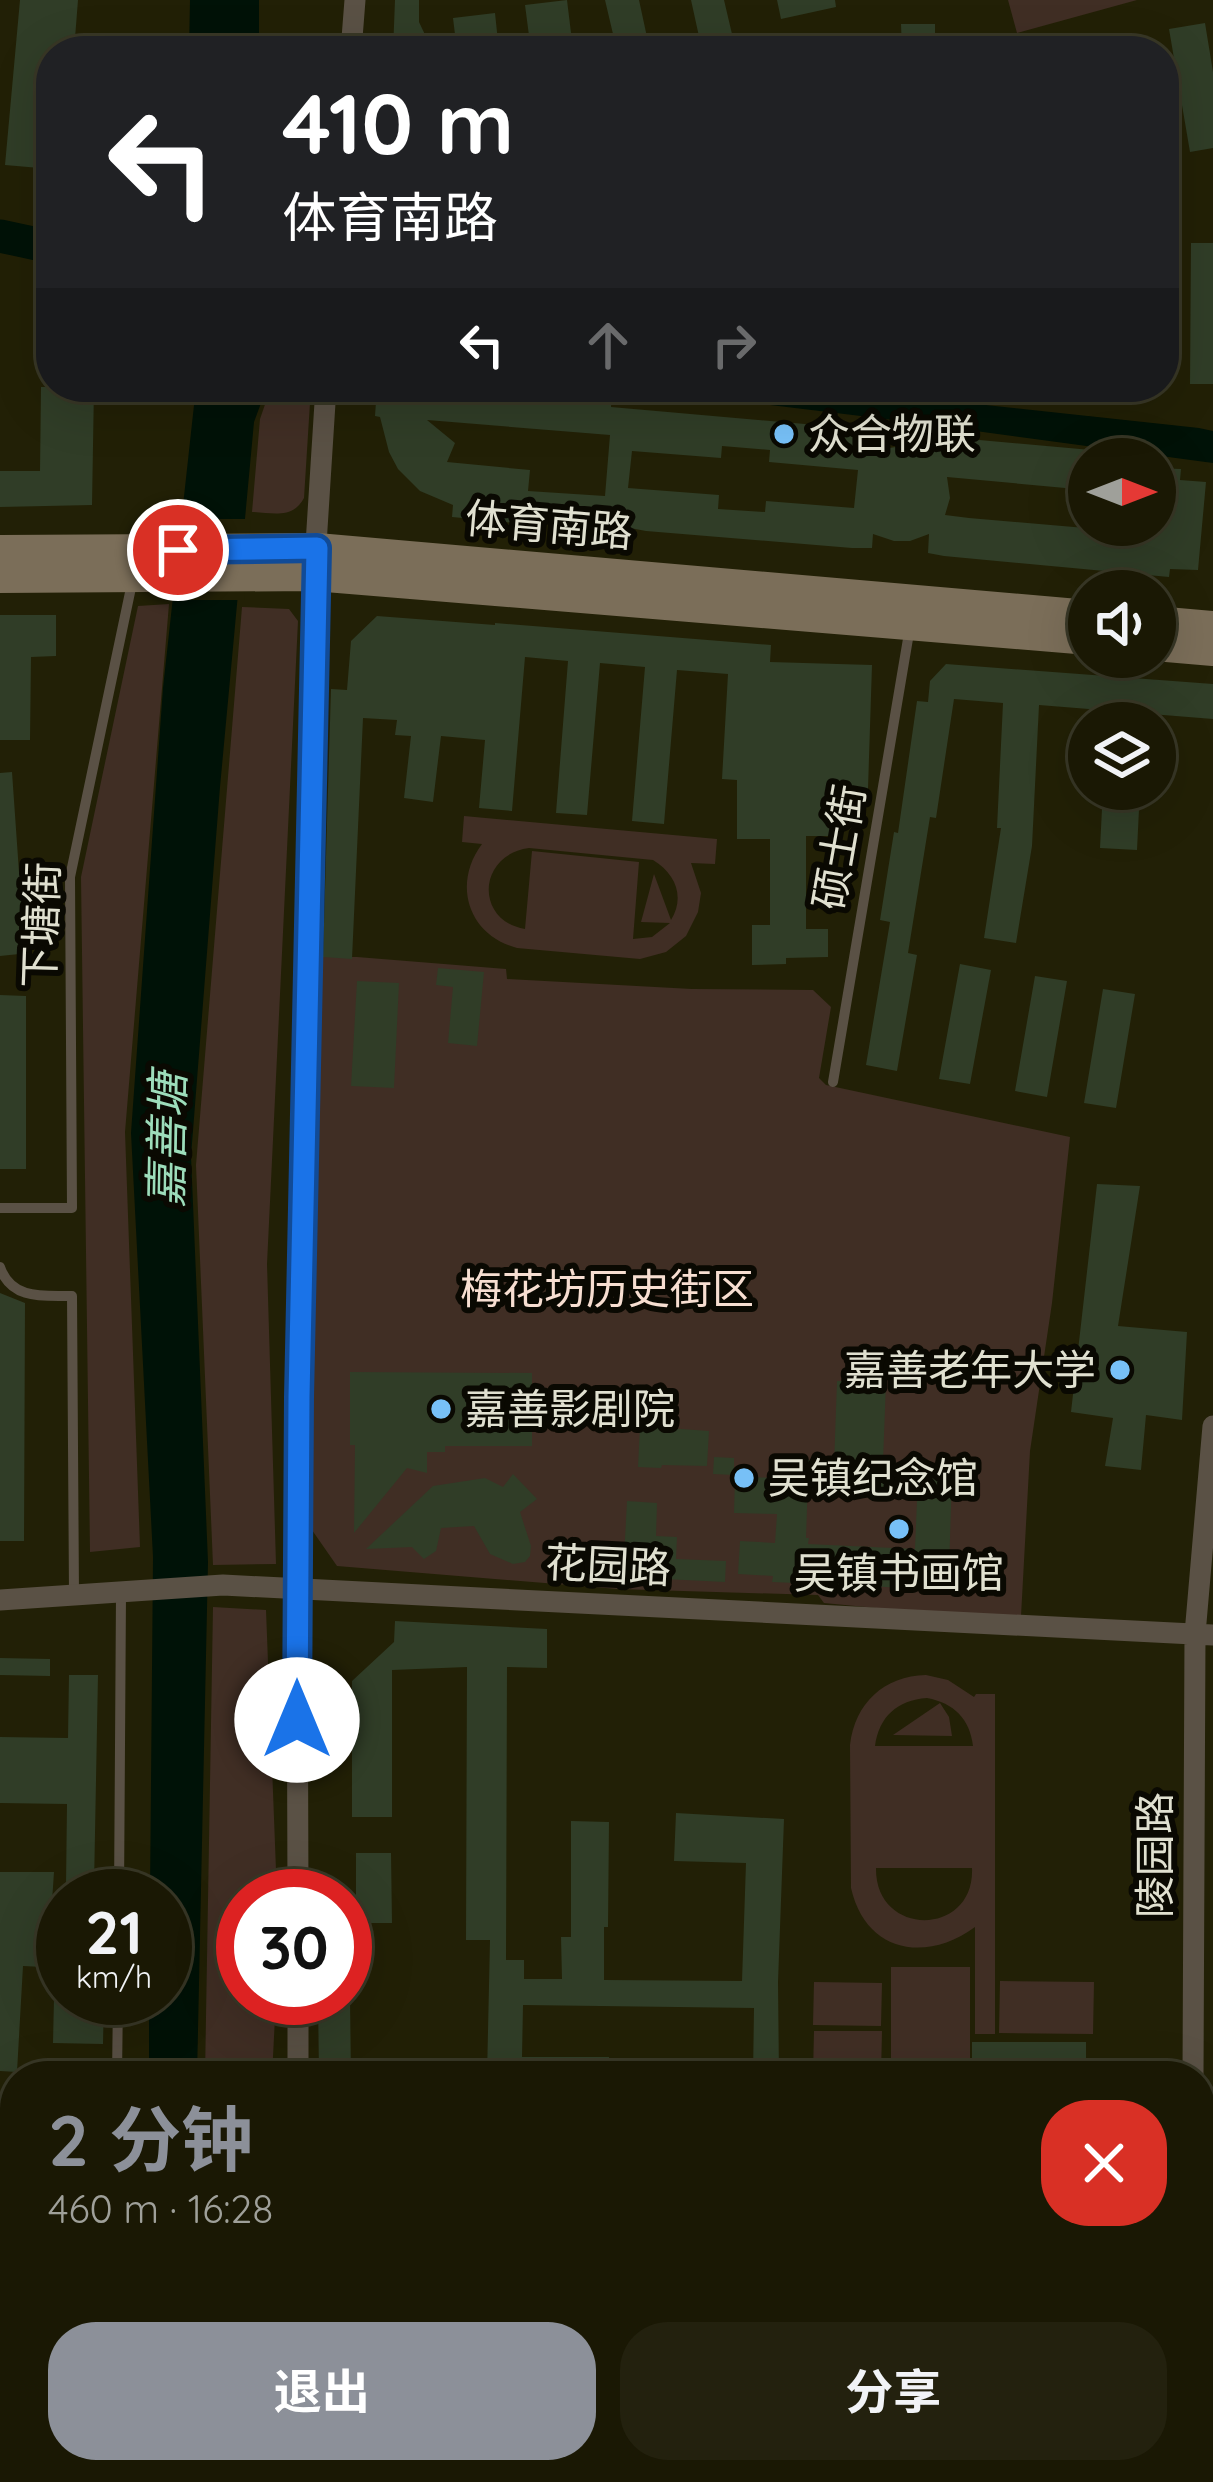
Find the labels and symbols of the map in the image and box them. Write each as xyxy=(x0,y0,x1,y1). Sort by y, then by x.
place label: 众合物联 xyxy=(808,407,976,460)
marker: 众合物联 xyxy=(771,421,797,447)
north arrow xyxy=(1068,438,1176,546)
street label: 体育南路 xyxy=(463,491,635,558)
pin xyxy=(127,499,229,601)
street label: 硕士街 xyxy=(801,780,876,914)
street label: 下塘街 xyxy=(12,861,69,989)
water label: 嘉善塘 xyxy=(137,1065,195,1208)
park label: 梅花坊历史街区 xyxy=(460,1262,754,1315)
place label: 嘉善老年大学 xyxy=(844,1343,1096,1396)
marker: 嘉善老年大学 xyxy=(1107,1357,1133,1383)
place label: 嘉善影剧院 xyxy=(465,1382,675,1435)
marker: 嘉善影剧院 xyxy=(428,1396,454,1422)
place label: 吴镇纪念馆 xyxy=(768,1451,978,1504)
marker: 吴镇纪念馆 xyxy=(731,1465,757,1491)
marker: 吴镇书画馆 xyxy=(886,1516,912,1542)
street label: 花园路 xyxy=(544,1535,672,1594)
place label: 吴镇书画馆 xyxy=(794,1546,1004,1599)
position arrow xyxy=(234,1657,360,1783)
street label: 陵园路 xyxy=(1128,1792,1181,1918)
speed limit sign: 30 xyxy=(216,1869,372,2025)

